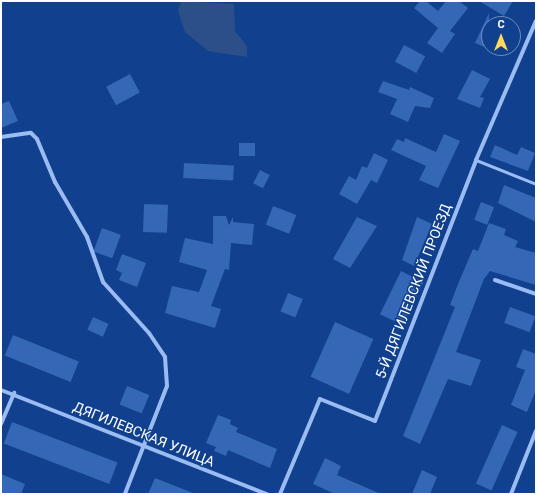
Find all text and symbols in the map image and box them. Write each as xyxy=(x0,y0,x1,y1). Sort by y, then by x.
north arrow xyxy=(481,16,521,56)
text: С xyxy=(497,18,505,31)
street label: 5-Й ДЯГИЛЕВСКИЙ ПРОЕЗД xyxy=(372,201,454,381)
street label: ДЯГИЛЕВСКАЯ УЛИЦА xyxy=(71,398,217,470)

